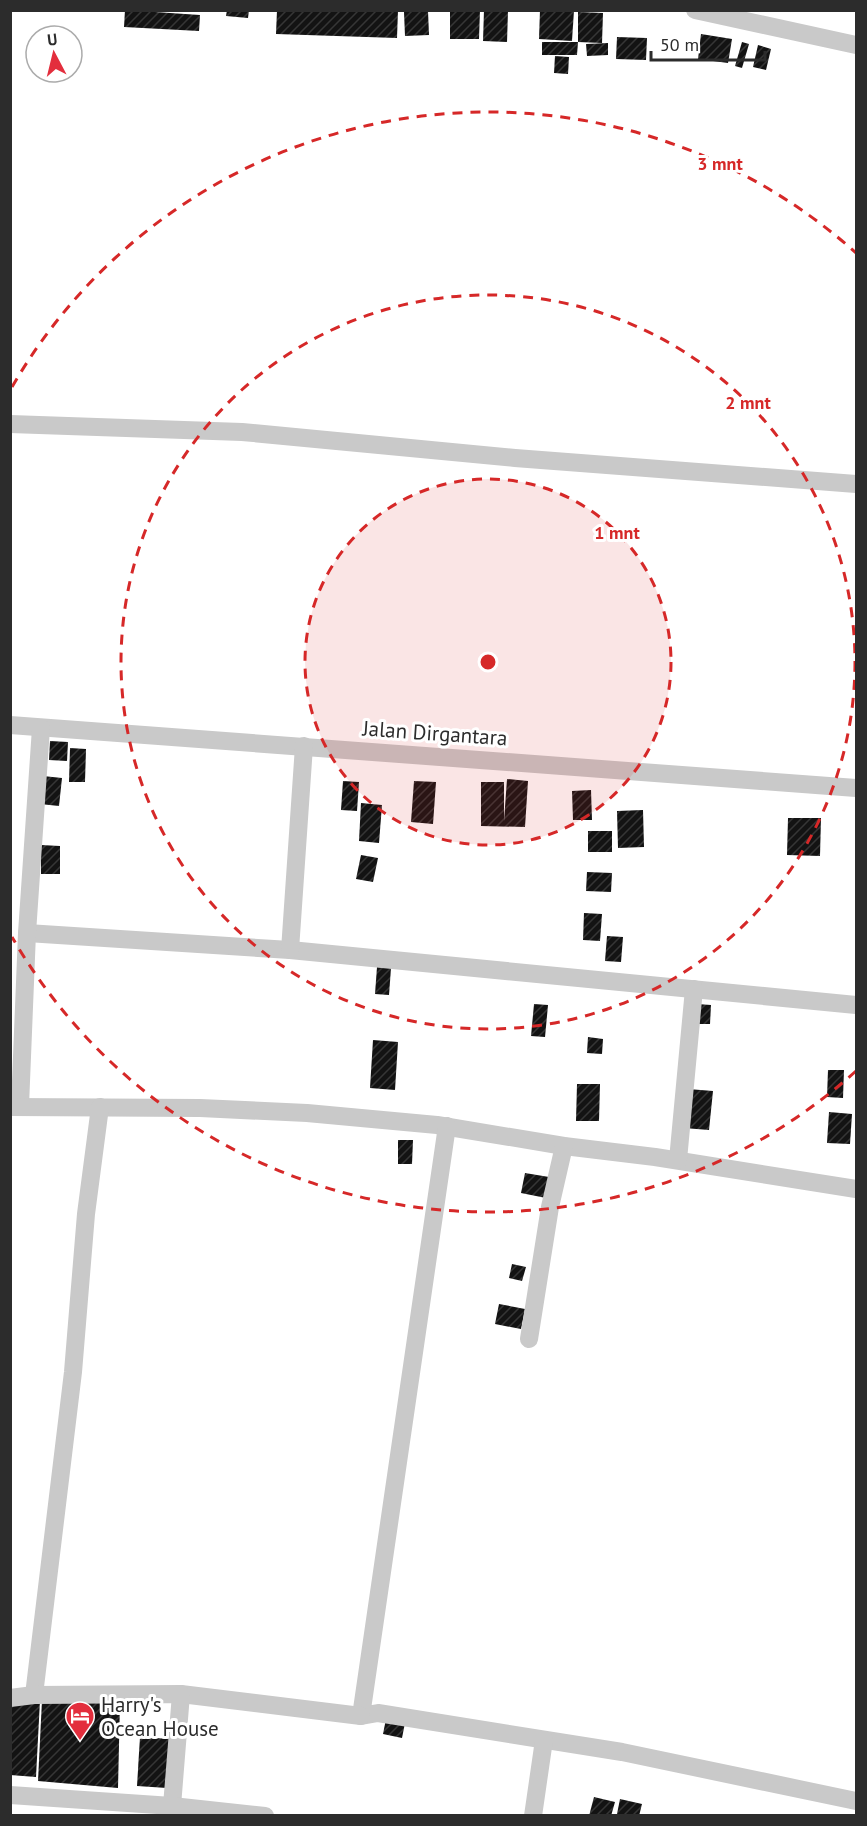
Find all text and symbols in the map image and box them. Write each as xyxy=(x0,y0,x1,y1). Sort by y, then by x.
north arrow xyxy=(24,24,84,84)
scale bar xyxy=(651,24,765,62)
text: U xyxy=(46,29,58,50)
text: 50 m xyxy=(660,33,699,56)
text: 3 mnt xyxy=(697,152,743,175)
text: 2 mnt xyxy=(725,391,771,414)
text: 1 mnt xyxy=(594,521,640,544)
centre of rings xyxy=(478,652,498,672)
street label: Jalan Dirgantara xyxy=(361,714,508,752)
place label: Harry's Ocean House xyxy=(101,1691,219,1742)
hotel icon: Harry's Ocean House xyxy=(64,1700,96,1742)

